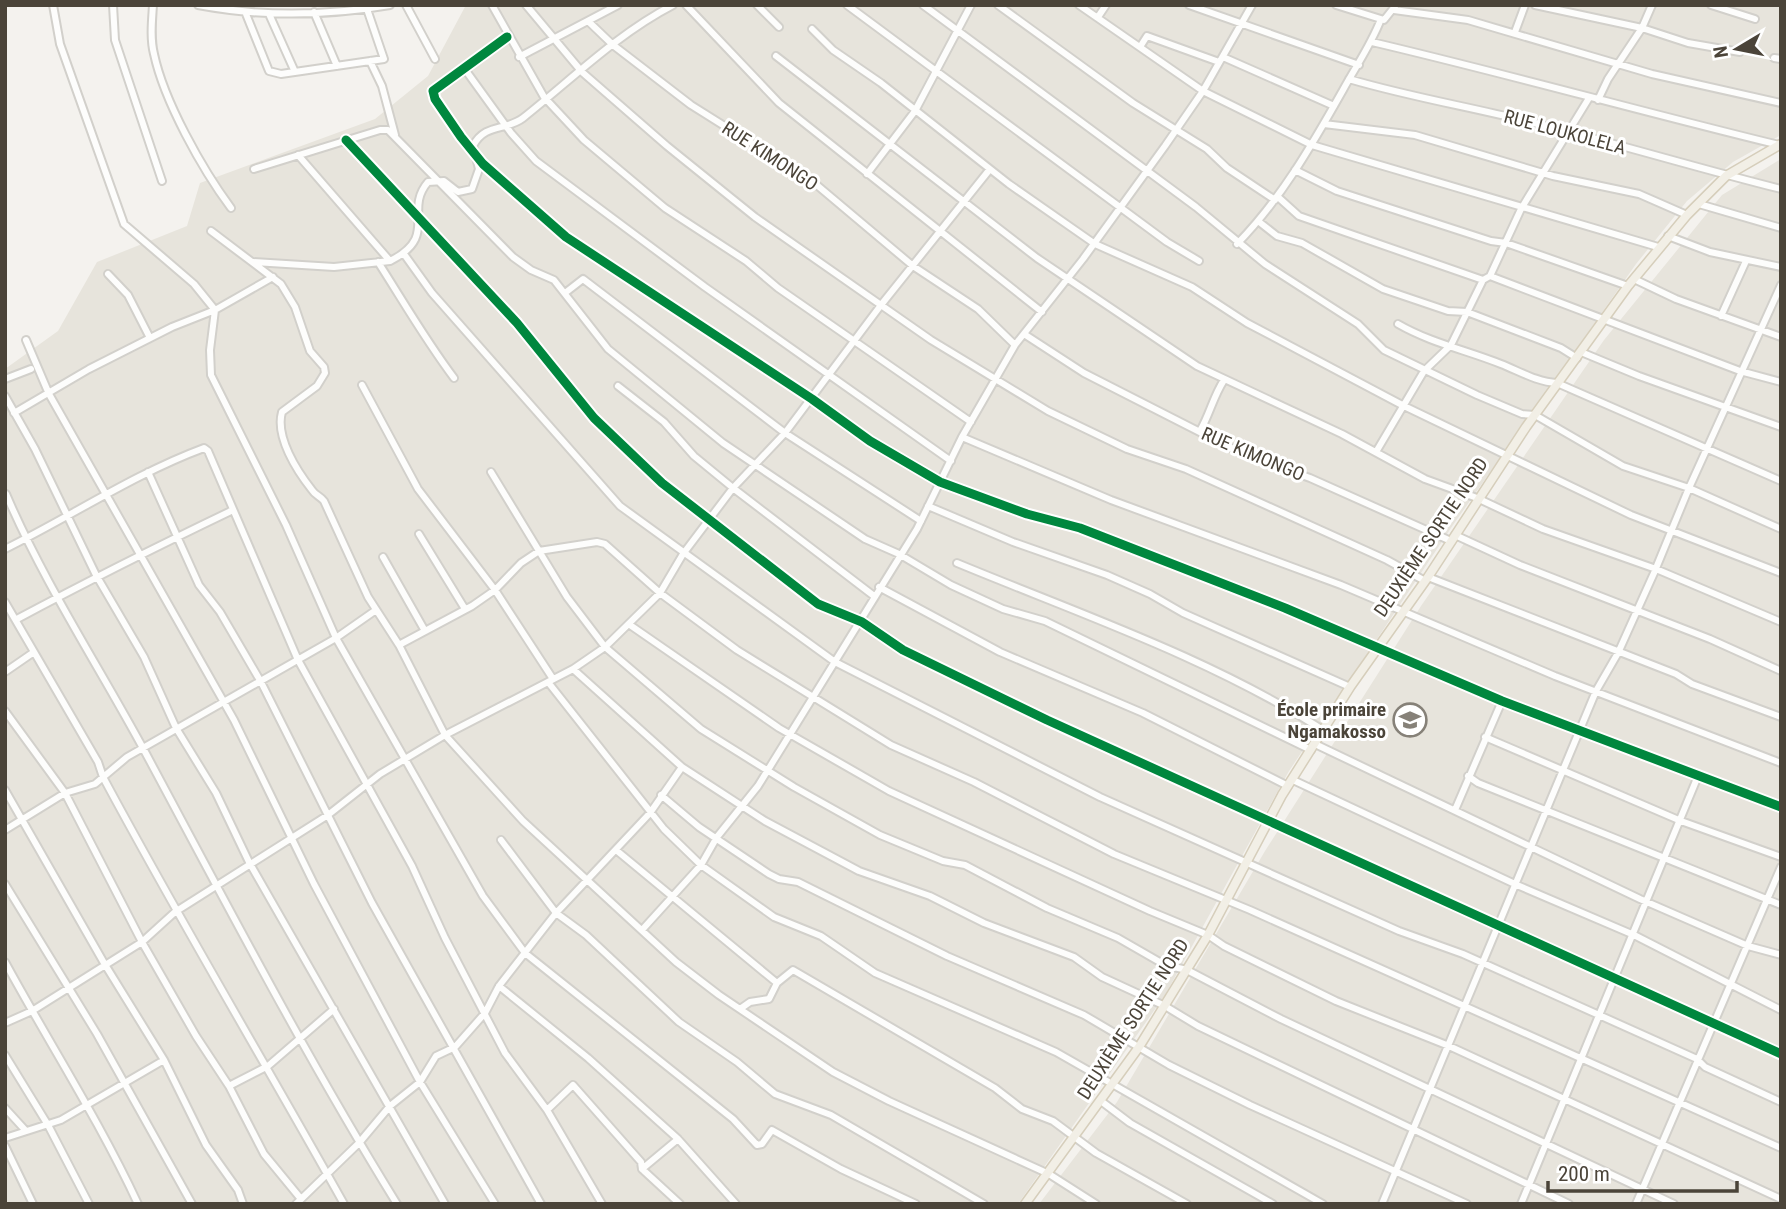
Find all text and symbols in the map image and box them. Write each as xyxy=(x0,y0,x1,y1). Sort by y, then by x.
north arrow xyxy=(1702,14,1772,84)
text: N xyxy=(1708,44,1733,60)
street label: RUE LOUKOLELA xyxy=(1502,105,1628,159)
street label: RUE KIMONGO xyxy=(718,116,822,196)
street label: RUE KIMONGO xyxy=(1198,422,1308,486)
street label: DEUXIÈME SORTIE NORD xyxy=(1369,453,1493,621)
place label: École primaire Ngamakosso xyxy=(1277,698,1386,743)
school or university icon: École primaire Ngamakosso xyxy=(1391,701,1429,739)
street label: DEUXIÈME SORTIE NORD xyxy=(1072,934,1194,1104)
scale bar xyxy=(1548,1150,1737,1194)
text: 200 m xyxy=(1558,1162,1610,1186)

